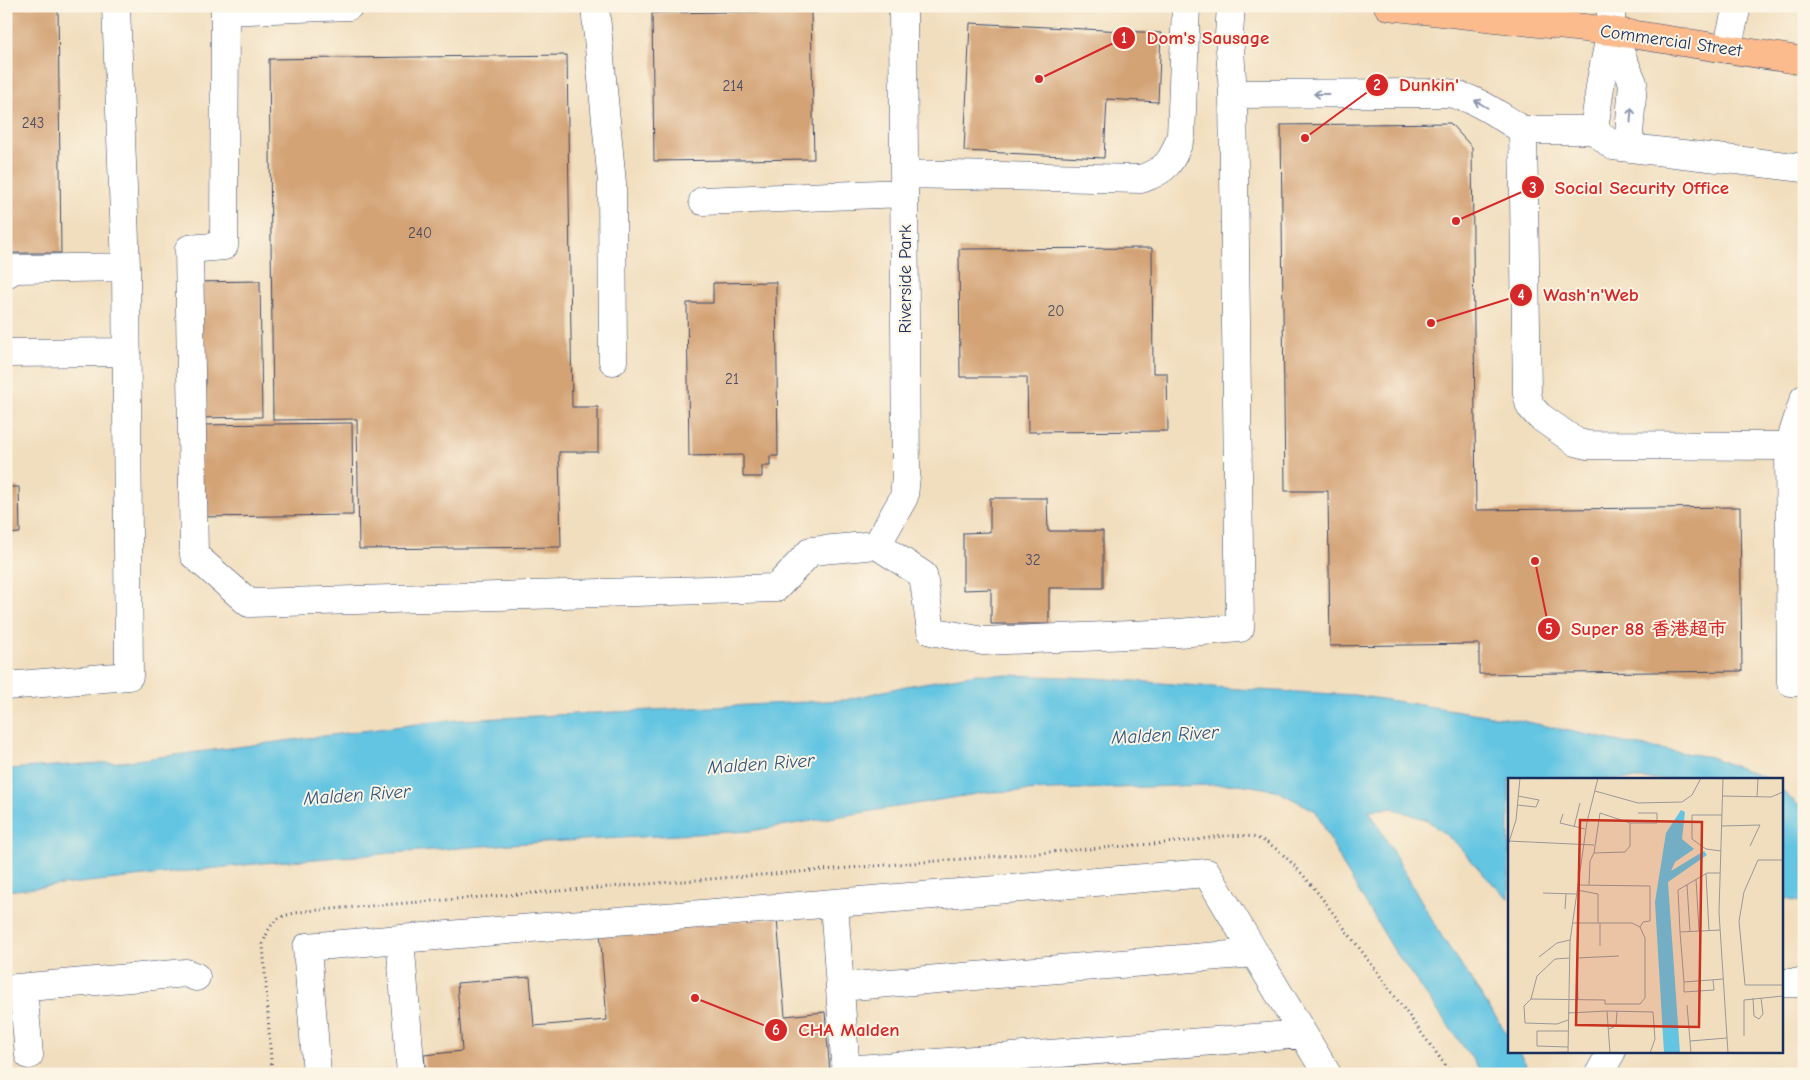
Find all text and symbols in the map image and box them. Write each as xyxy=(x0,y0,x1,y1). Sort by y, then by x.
callout: Dom's Sausage xyxy=(1112,21,1279,55)
street label: Commercial Street xyxy=(1599,21,1744,61)
text: Dom's Sausage xyxy=(1147,27,1269,49)
text: 1 xyxy=(1121,29,1127,47)
callout: Dunkin' xyxy=(1364,68,1469,102)
text: Dunkin' xyxy=(1399,74,1459,96)
text: 2 xyxy=(1373,76,1381,94)
house number: 214 xyxy=(722,77,744,95)
one-way arrow xyxy=(1313,89,1330,99)
one-way arrow xyxy=(1475,99,1489,109)
one-way arrow xyxy=(1626,108,1635,124)
house number: 243 xyxy=(22,114,44,132)
callout: Social Security Office xyxy=(1520,170,1740,204)
text: Social Security Office xyxy=(1555,177,1729,199)
text: 3 xyxy=(1529,179,1537,197)
house number: 240 xyxy=(408,224,432,242)
street label: Riverside Park xyxy=(895,224,916,333)
callout: Wash'n'Web xyxy=(1509,278,1649,312)
text: Wash'n'Web xyxy=(1543,284,1639,306)
text: 4 xyxy=(1517,286,1525,304)
house number: 20 xyxy=(1048,302,1064,320)
house number: 21 xyxy=(725,370,739,388)
house number: 32 xyxy=(1025,551,1041,569)
callout: Super 88 香港超市 xyxy=(1536,612,1737,646)
text: Super 88 香港超市 xyxy=(1571,618,1727,640)
text: 5 xyxy=(1545,620,1553,638)
water label: Malden River xyxy=(1110,721,1220,749)
water label: Malden River xyxy=(706,749,817,779)
inset map xyxy=(1508,778,1782,1052)
water label: Malden River xyxy=(302,780,413,810)
callout: CHA Malden xyxy=(763,1013,909,1047)
text: CHA Malden xyxy=(798,1019,900,1041)
text: 6 xyxy=(772,1021,780,1039)

